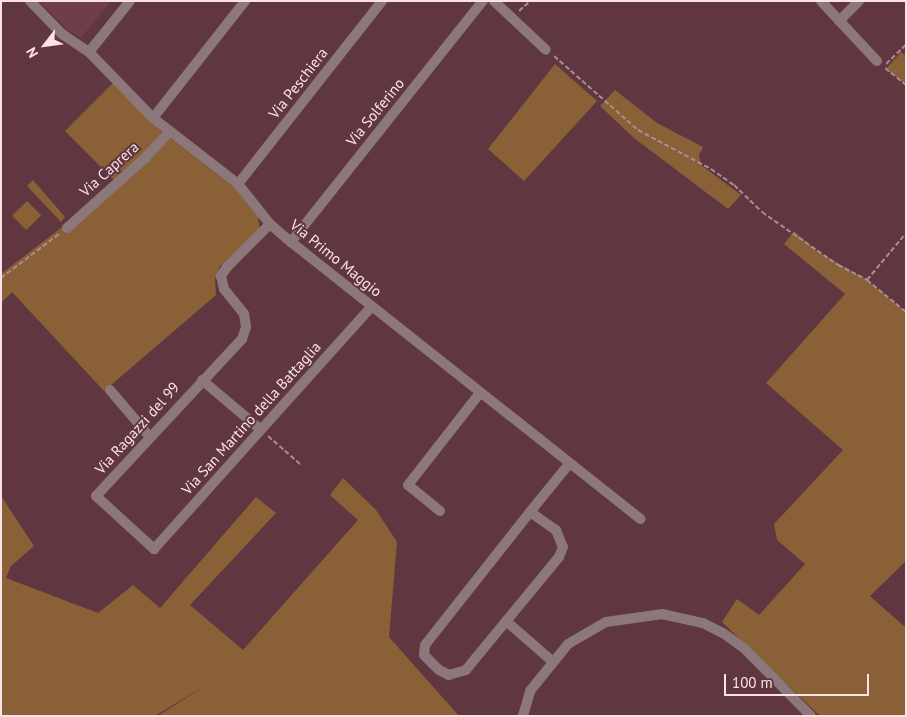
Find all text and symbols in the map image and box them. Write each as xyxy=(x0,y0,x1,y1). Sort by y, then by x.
north arrow xyxy=(20,20,70,70)
text: N xyxy=(22,44,42,61)
street label: Via Peschiera xyxy=(265,44,331,122)
street label: Via Solferino xyxy=(342,74,408,150)
street label: Via Caprera xyxy=(76,138,142,200)
street label: Via Primo Maggio xyxy=(287,216,385,300)
street label: Via San Martino della Battaglia xyxy=(178,338,324,498)
street label: Via Ragazzi del 99 xyxy=(91,378,183,478)
scale bar xyxy=(727,664,872,696)
text: 100 m xyxy=(732,673,773,692)

